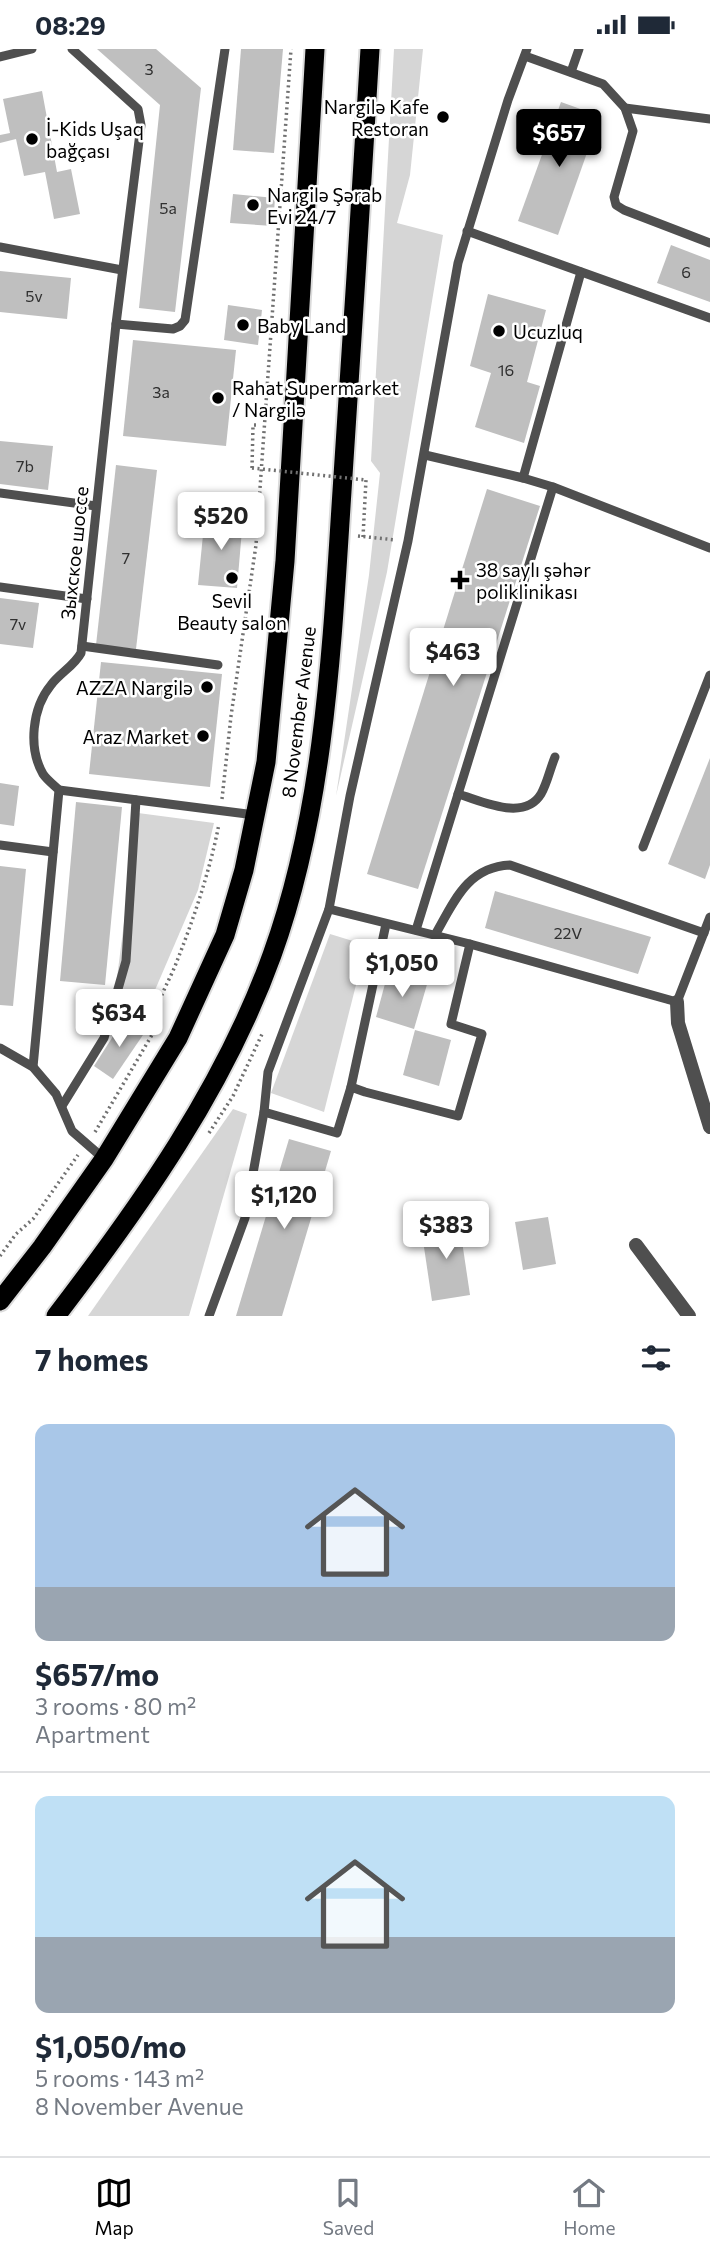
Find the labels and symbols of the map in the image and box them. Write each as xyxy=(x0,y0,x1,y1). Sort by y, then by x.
house number: 3 xyxy=(144,59,154,78)
place label: Nargilə Kafe Restoran xyxy=(324,95,429,140)
marker: Nargilə Kafe Restoran xyxy=(435,109,451,125)
pin: $657 xyxy=(518,109,600,169)
place label: İ-Kids Uşaq bağçası xyxy=(46,117,144,162)
marker: İ-Kids Uşaq bağçası xyxy=(24,131,40,147)
place label: Nargilə Şərab Evi 24/7 xyxy=(267,183,382,228)
marker: Nargilə Şərab Evi 24/7 xyxy=(245,197,261,213)
house number: 5a xyxy=(159,198,177,217)
house number: 6 xyxy=(681,262,691,281)
house number: 5v xyxy=(25,286,43,305)
place label: Baby Land xyxy=(257,314,346,337)
marker: Baby Land xyxy=(235,317,251,333)
place label: Ucuzluq xyxy=(513,320,583,343)
marker: Ucuzluq xyxy=(491,323,507,339)
house number: 16 xyxy=(498,360,514,379)
place label: Rahat Supermarket / Nargilə xyxy=(232,376,399,421)
house number: 3a xyxy=(152,382,170,401)
marker: Rahat Supermarket / Nargilə xyxy=(210,390,226,406)
house number: 7b xyxy=(16,456,34,475)
street label: Зыхское шоссе xyxy=(56,485,92,621)
pin: $520 xyxy=(180,493,262,552)
house number: 7 xyxy=(122,548,130,567)
place label: 38 saylı şəhər poliklinikası xyxy=(476,558,591,603)
marker: Sevil Beauty salon xyxy=(224,570,240,586)
marker: 38 saylı şəhər poliklinikası xyxy=(450,570,470,590)
place label: Sevil Beauty salon xyxy=(177,589,287,634)
house number: 7v xyxy=(10,614,26,633)
street label: 8 November Avenue xyxy=(276,625,320,799)
pin: $463 xyxy=(412,629,494,688)
place label: AZZA Nargilə xyxy=(76,676,193,699)
marker: AZZA Nargilə xyxy=(199,679,215,695)
place label: Araz Market xyxy=(82,725,189,748)
marker: Araz Market xyxy=(195,728,211,744)
house number: 22V xyxy=(554,923,582,942)
pin: $1,050 xyxy=(345,939,459,999)
pin: $634 xyxy=(78,989,160,1049)
pin: $1,120 xyxy=(227,1171,341,1231)
pin: $383 xyxy=(405,1201,487,1261)

